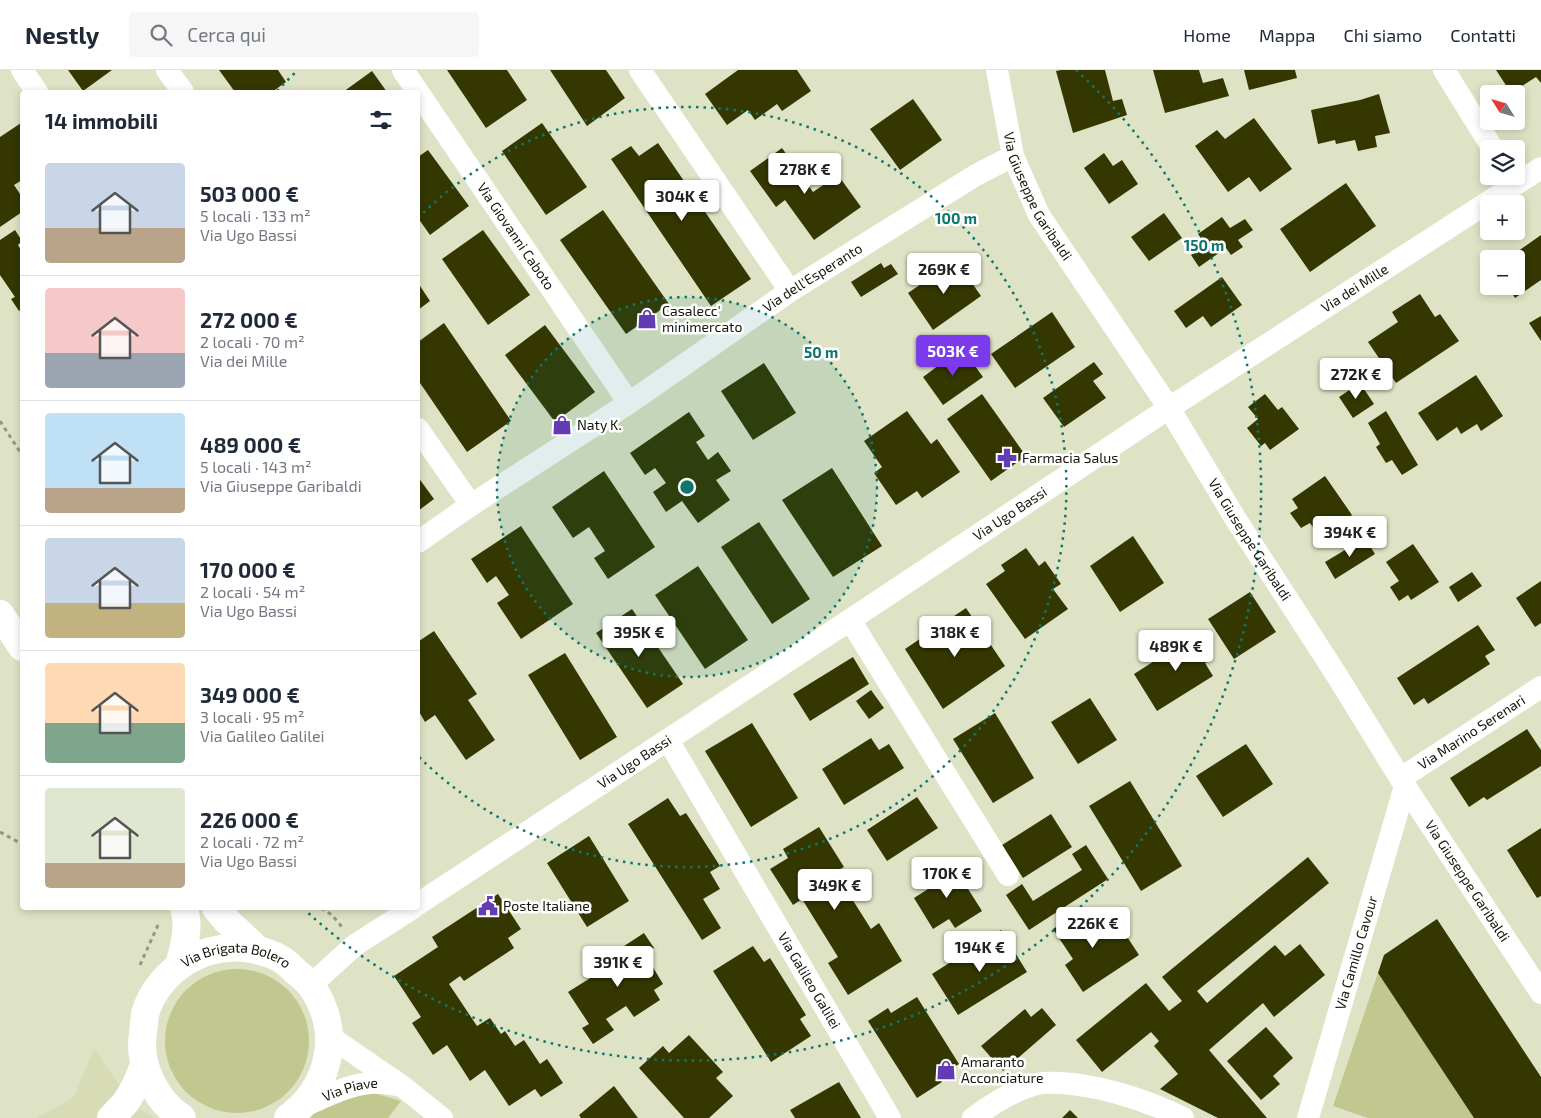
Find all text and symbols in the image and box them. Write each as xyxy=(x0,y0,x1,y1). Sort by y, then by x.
search box xyxy=(129,12,479,57)
text: Nestly xyxy=(25,20,99,49)
icon: search xyxy=(147,21,175,49)
text: Cerca qui xyxy=(187,23,266,46)
text: Home xyxy=(1183,24,1231,46)
text: Mappa xyxy=(1259,24,1315,46)
text: Chi siamo xyxy=(1343,24,1422,46)
text: Contatti xyxy=(1450,24,1516,46)
north arrow xyxy=(1480,85,1525,130)
map controls xyxy=(1480,85,1525,295)
icon: filters xyxy=(367,106,395,134)
text: 14 immobili xyxy=(45,108,158,133)
street label: Via Giuseppe Garibaldi xyxy=(1001,130,1076,263)
button: layers xyxy=(1480,140,1525,185)
pin: 278K € xyxy=(764,152,846,195)
text: 278K € xyxy=(779,159,831,178)
street label: Via Giovanni Caboto xyxy=(474,179,559,293)
pin: 304K € xyxy=(641,180,723,222)
text: 503 000 € xyxy=(200,181,299,206)
icon: home xyxy=(85,183,145,243)
text: 304K € xyxy=(655,186,709,205)
button: + xyxy=(1480,195,1525,240)
text: 5 locali · 133 m² xyxy=(200,206,311,225)
text: 100 m xyxy=(935,209,977,227)
text: Via Ugo Bassi xyxy=(200,225,297,244)
text: 150 m xyxy=(1184,236,1224,254)
street label: Via dell'Esperanto xyxy=(759,239,865,315)
button: − xyxy=(1480,250,1525,295)
pin: 269K € xyxy=(903,252,985,295)
text: 269K € xyxy=(918,259,970,278)
street label: Via dei Mille xyxy=(1318,260,1391,316)
place label: Casalecc' minimercato xyxy=(662,302,742,335)
text: 272 000 € xyxy=(200,307,298,332)
icon: home xyxy=(85,308,145,368)
shop icon: Casalecc' minimercato xyxy=(636,308,658,330)
text: 2 locali · 70 m² xyxy=(200,332,305,351)
pin: 503K € xyxy=(912,334,994,377)
text: 503K € xyxy=(927,341,979,360)
text: 50 m xyxy=(804,343,838,361)
text: Via dei Mille xyxy=(200,351,287,370)
pin: 272K € xyxy=(1315,358,1397,400)
text: 272K € xyxy=(1331,364,1381,383)
shop icon: Naty K. xyxy=(551,414,573,436)
place label: Naty K. xyxy=(577,416,622,433)
text: 489 000 € xyxy=(200,432,301,457)
icon: home xyxy=(85,433,145,493)
pharmacy icon: Farmacia Salus xyxy=(996,447,1018,469)
place label: Farmacia Salus xyxy=(1022,449,1118,466)
text: 5 locali · 143 m² xyxy=(200,457,312,476)
street label: Via Giuseppe Garibaldi xyxy=(1205,475,1295,604)
text: Via Giuseppe Garibaldi xyxy=(200,476,362,495)
centre of rings xyxy=(678,478,696,496)
street label: Via Ugo Bassi xyxy=(970,483,1050,544)
pin: 394K € xyxy=(1309,516,1391,558)
text: 394K € xyxy=(1324,522,1376,541)
text: 170 000 € xyxy=(200,557,296,582)
icon: home xyxy=(85,558,145,618)
text: 2 locali · 54 m² xyxy=(200,582,305,601)
text: Via Ugo Bassi xyxy=(200,601,297,620)
pin: 395K € xyxy=(598,616,680,658)
pin: 318K € xyxy=(914,616,996,658)
text: 395K € xyxy=(613,622,665,641)
text: 318K € xyxy=(930,622,980,641)
pin: 489K € xyxy=(1135,630,1217,672)
text: 489K € xyxy=(1149,636,1203,655)
text: 349 000 € xyxy=(200,682,300,707)
icon: home xyxy=(85,683,145,743)
street label: Via Marino Serenari xyxy=(1414,691,1528,773)
text: 3 locali · 95 m² xyxy=(200,707,304,726)
text: Via Galileo Galilei xyxy=(200,726,324,745)
street label: Via Ugo Bassi xyxy=(594,731,674,792)
text: 226 000 € xyxy=(200,807,299,832)
icon: home xyxy=(85,808,145,868)
street label: Via Giuseppe Garibaldi xyxy=(1422,817,1514,945)
text: 2 locali · 72 m² xyxy=(200,832,304,851)
text: Via Ugo Bassi xyxy=(200,851,297,870)
pin: 170K € xyxy=(906,856,988,899)
text: 170K € xyxy=(922,863,972,882)
pin: 349K € xyxy=(794,868,876,911)
text: 349K € xyxy=(809,875,861,894)
street label: Via Camillo Cavour xyxy=(1331,893,1381,1012)
public building icon: Poste Italiane xyxy=(477,895,499,917)
place label: Poste Italiane xyxy=(503,897,590,914)
pin: 226K € xyxy=(1052,906,1134,949)
text: 226K € xyxy=(1067,913,1119,932)
street label: Via Galileo Galilei xyxy=(775,929,845,1032)
pin: 194K € xyxy=(939,930,1021,973)
text: 194K € xyxy=(955,937,1005,956)
text: Via Brigata Bolero xyxy=(178,939,295,971)
pin: 391K € xyxy=(577,946,659,988)
text: 391K € xyxy=(593,952,643,971)
street label: Via Brigata Bolero xyxy=(178,960,292,978)
place label: Amaranto Acconciature xyxy=(961,1053,1044,1086)
shop icon: Amaranto Acconciature xyxy=(935,1059,957,1081)
street label: Via Piave xyxy=(319,1074,378,1105)

